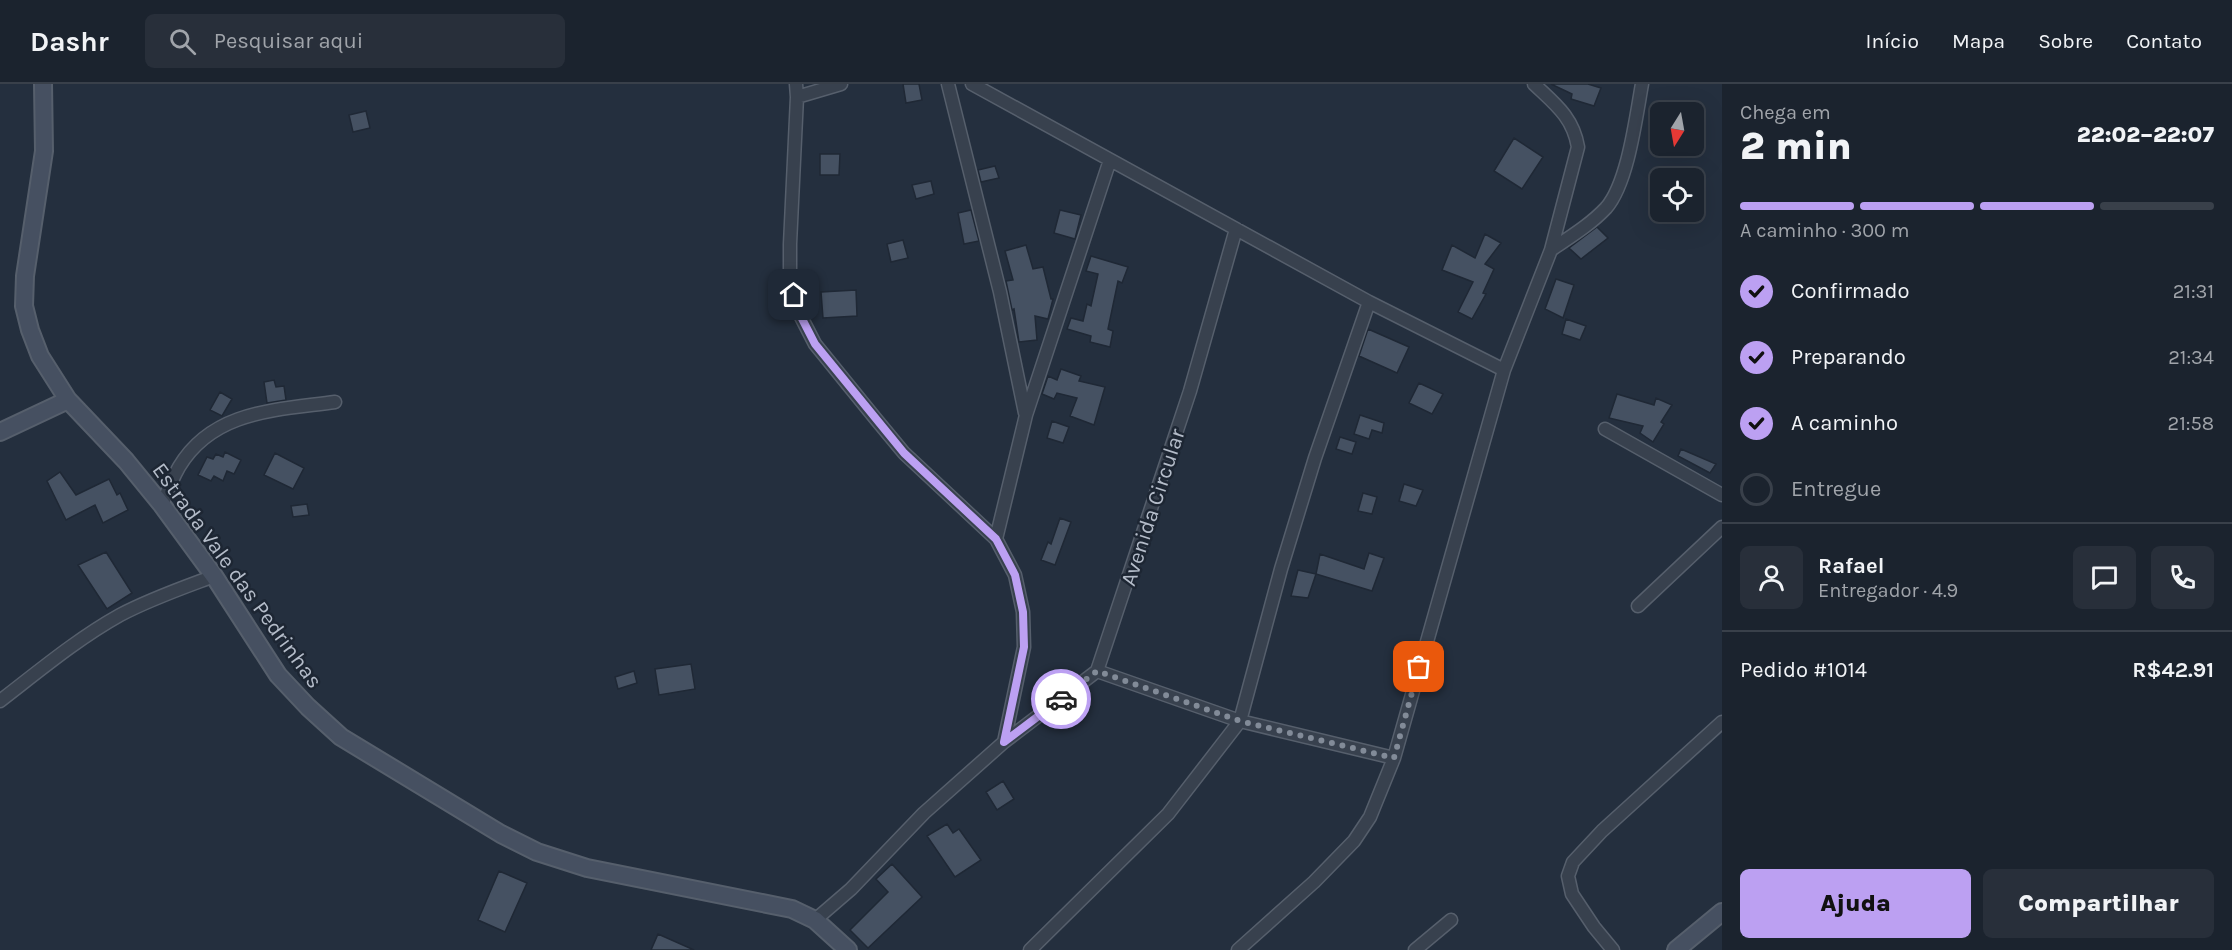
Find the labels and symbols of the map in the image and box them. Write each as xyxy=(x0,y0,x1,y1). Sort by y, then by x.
north arrow xyxy=(1650,102,1704,156)
pin xyxy=(768,269,819,320)
street label: Avenida Circular xyxy=(1115,425,1191,589)
street label: Estrada Vale das Pedrinhas xyxy=(147,458,328,693)
pin xyxy=(1393,641,1444,692)
courier xyxy=(1031,669,1091,729)

